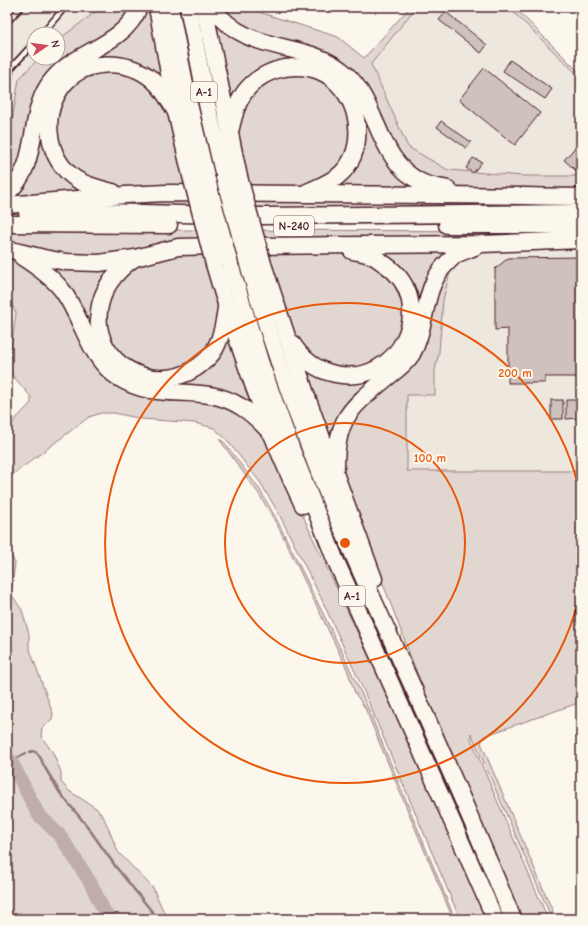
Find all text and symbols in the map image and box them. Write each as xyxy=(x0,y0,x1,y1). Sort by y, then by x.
north arrow xyxy=(26,26,66,66)
text: N xyxy=(48,39,62,49)
road number: A-1 xyxy=(191,82,217,102)
road number: N-240 xyxy=(274,216,314,236)
text: 200 m xyxy=(498,366,532,380)
text: 100 m xyxy=(414,451,446,465)
centre of rings xyxy=(338,536,352,550)
road number: A-1 xyxy=(339,586,365,606)

